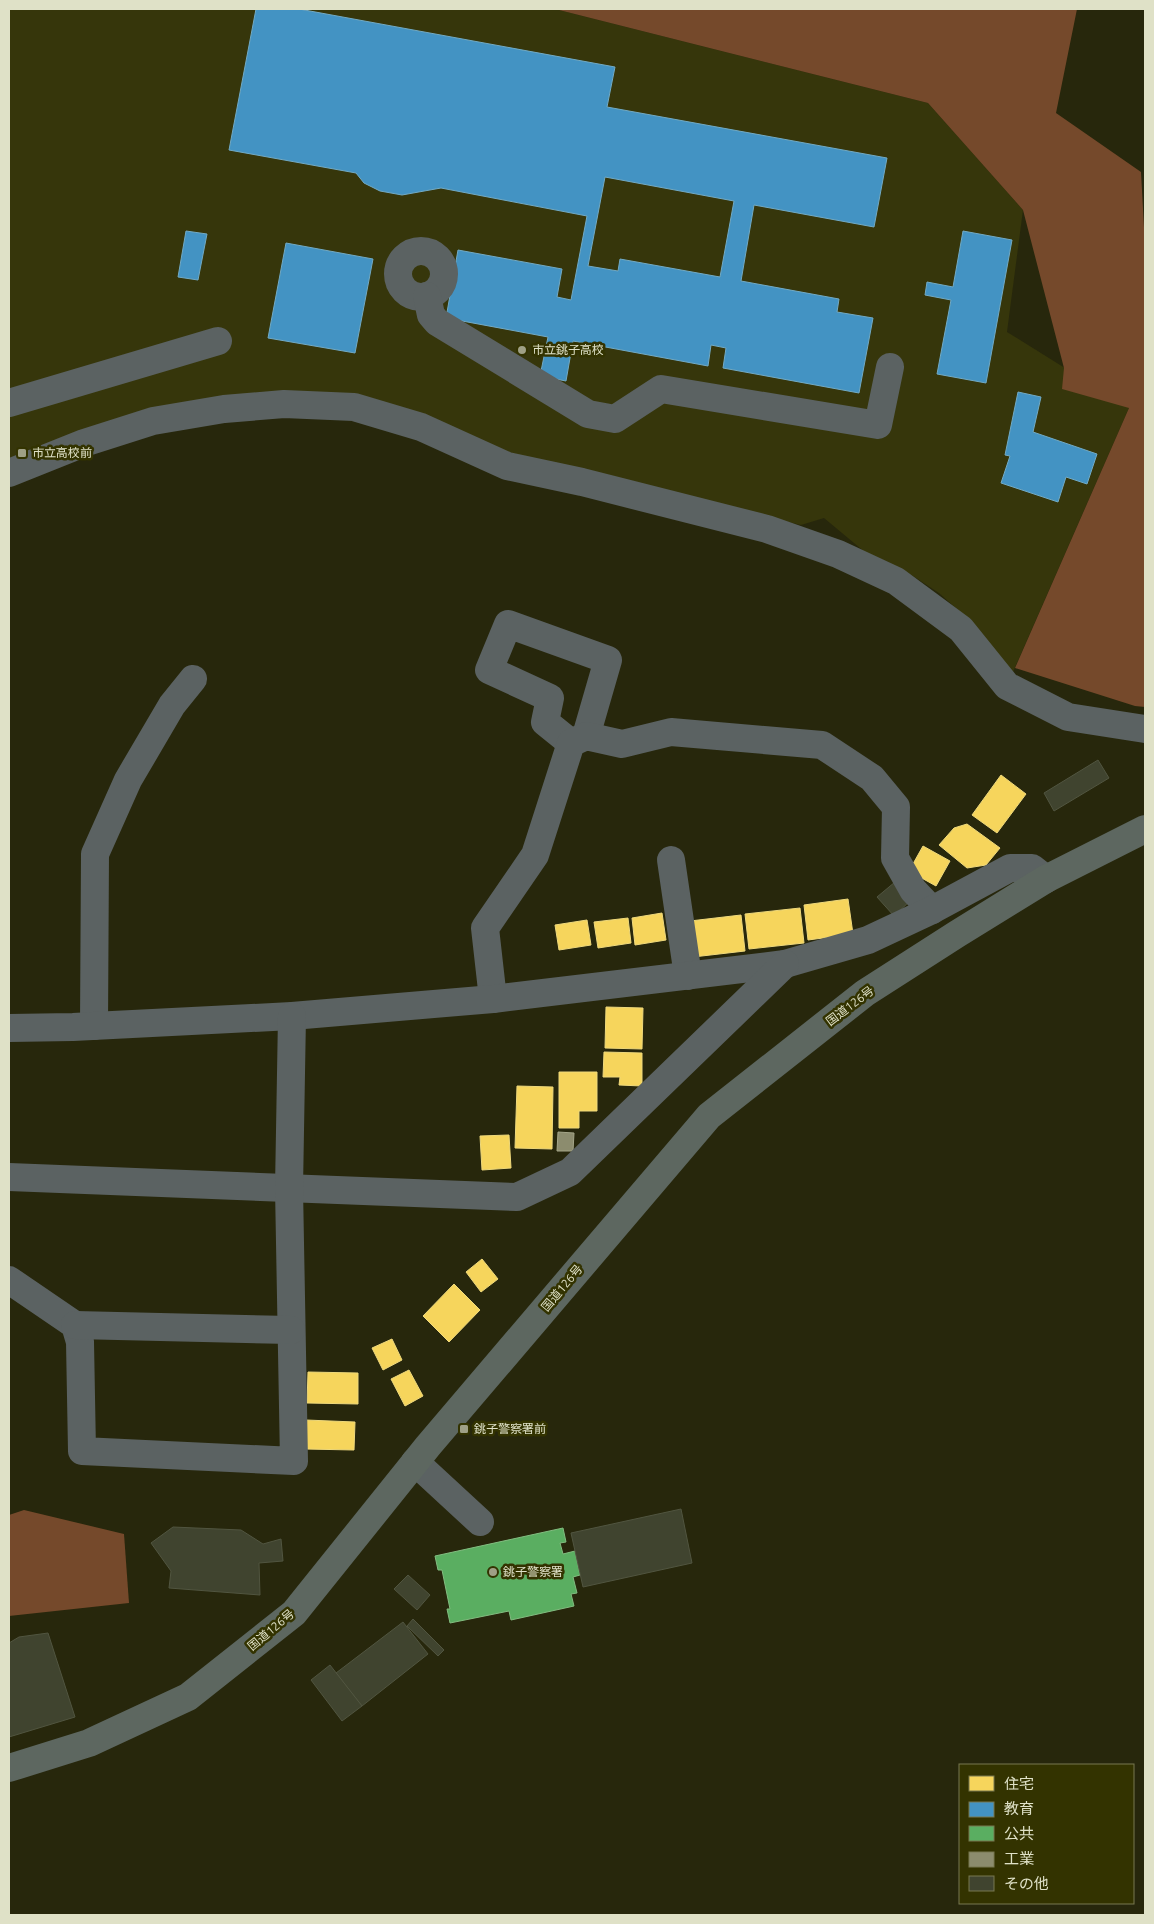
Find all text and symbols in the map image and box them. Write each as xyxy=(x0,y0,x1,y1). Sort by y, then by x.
place label: 市立銚子高校 xyxy=(532,343,604,356)
marker: 市立銚子高校 xyxy=(516,344,528,356)
place label: 市立高校前 xyxy=(32,446,92,459)
marker: 市立高校前 xyxy=(16,447,28,459)
street label: 国道126号 xyxy=(823,983,876,1028)
street label: 国道126号 xyxy=(539,1262,585,1313)
place label: 銚子警察署前 xyxy=(474,1422,546,1435)
marker: 銚子警察署前 xyxy=(458,1423,470,1435)
place label: 銚子警察署 xyxy=(503,1565,563,1578)
marker: 銚子警察署 xyxy=(487,1566,499,1578)
street label: 国道126号 xyxy=(245,1607,296,1653)
legend xyxy=(959,1764,1134,1904)
text: 住宅 xyxy=(1004,1775,1034,1792)
text: 教育 xyxy=(1004,1800,1034,1817)
text: 公共 xyxy=(1004,1825,1034,1842)
text: 工業 xyxy=(1004,1850,1034,1867)
text: その他 xyxy=(1004,1875,1049,1892)

